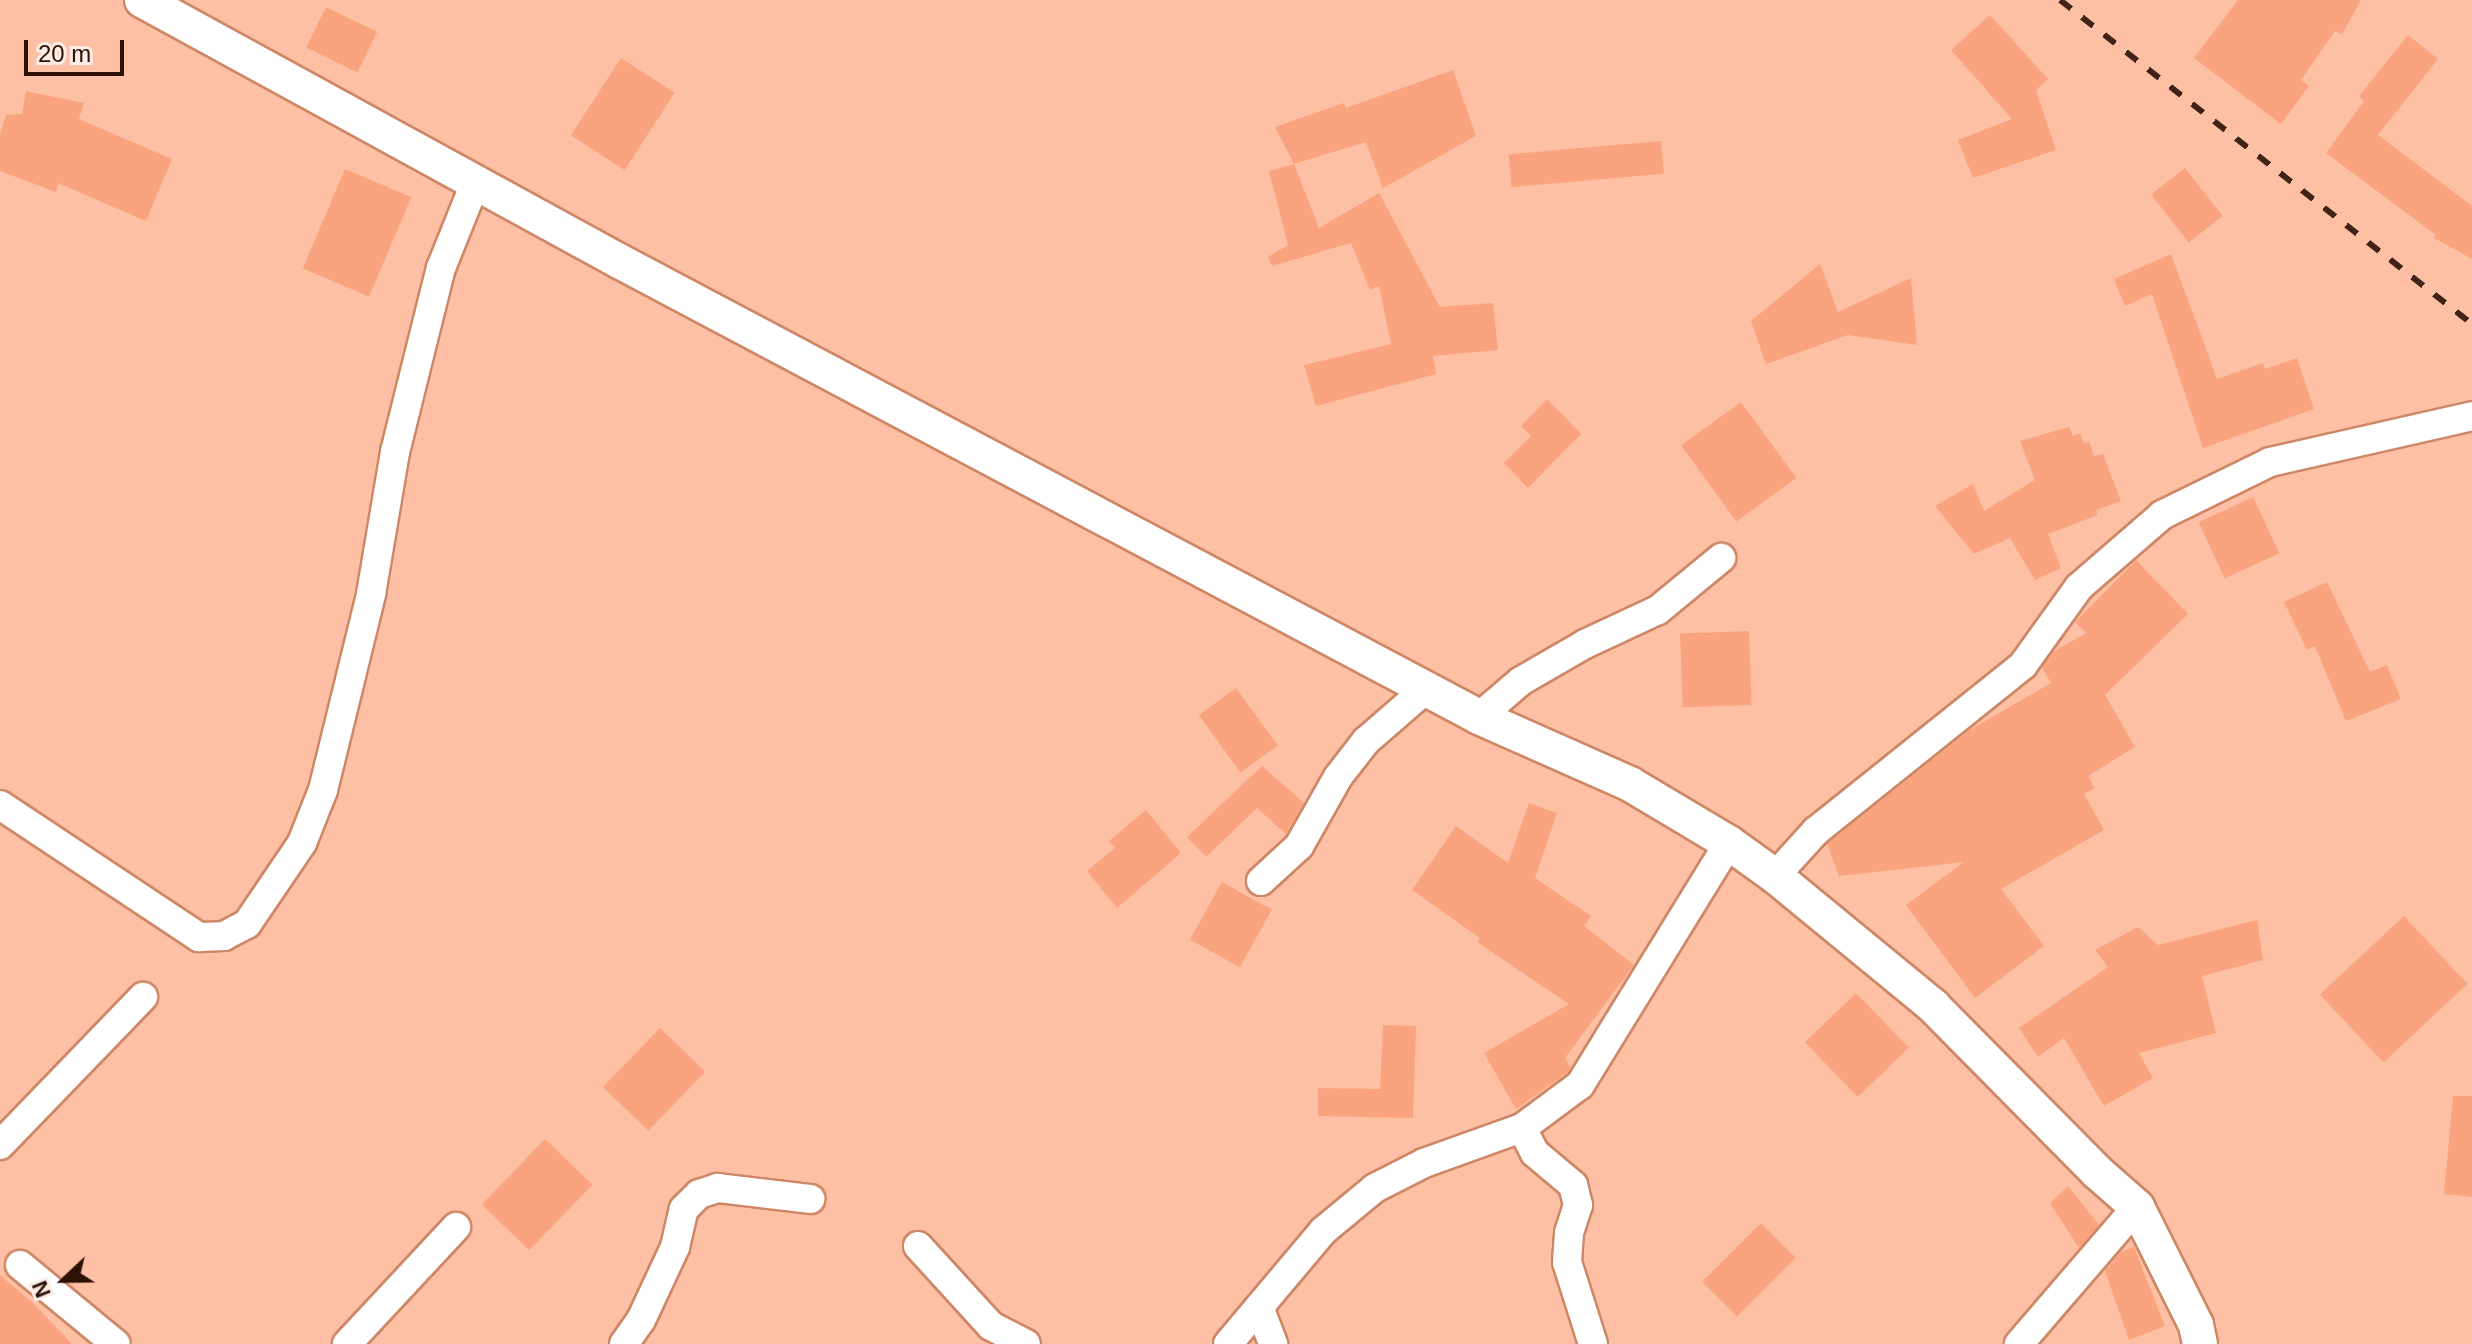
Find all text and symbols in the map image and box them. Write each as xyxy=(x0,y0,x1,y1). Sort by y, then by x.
scale bar xyxy=(28,24,128,74)
text: 20 m xyxy=(38,40,91,67)
north arrow xyxy=(24,1240,104,1320)
text: N xyxy=(27,1277,56,1301)

